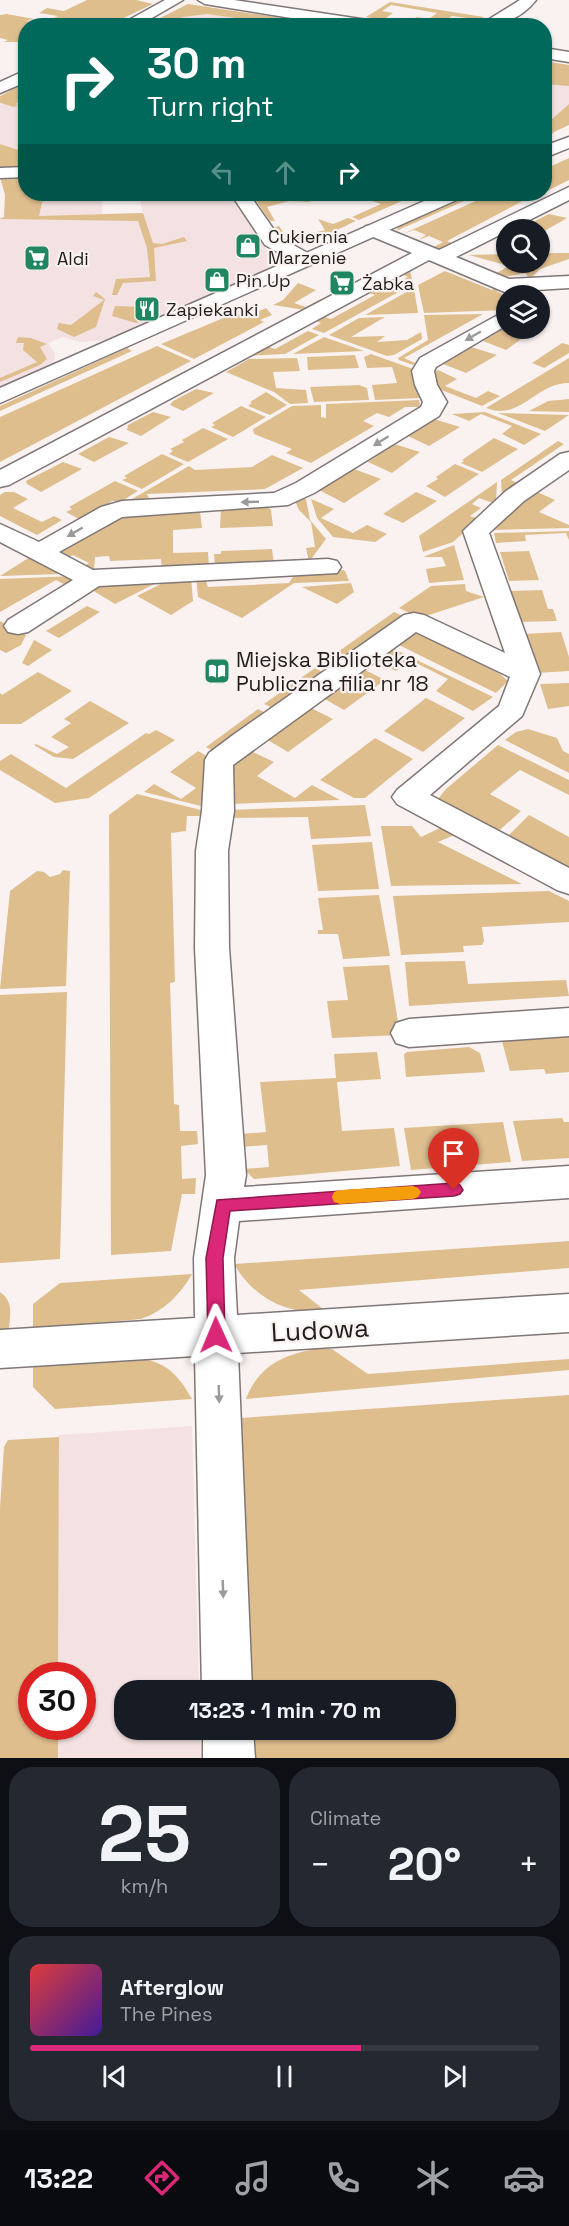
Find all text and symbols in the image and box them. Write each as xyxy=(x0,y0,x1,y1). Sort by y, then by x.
text: 30 m xyxy=(147,37,246,90)
icon: right xyxy=(48,42,126,120)
text: Turn right xyxy=(147,89,274,124)
icon: left xyxy=(206,156,239,189)
icon: ahead xyxy=(269,156,302,189)
icon: right xyxy=(332,156,365,189)
map controls xyxy=(496,219,550,339)
button: search xyxy=(496,219,550,273)
place label: Cukiernia Marzenie xyxy=(268,225,348,269)
shop icon: Cukiernia Marzenie xyxy=(233,231,263,261)
supermarket icon: Aldi xyxy=(22,243,52,273)
place label: Aldi xyxy=(57,247,89,270)
shop icon: Pin Up xyxy=(202,265,232,295)
supermarket icon: Żabka xyxy=(327,268,357,298)
place label: Pin Up xyxy=(236,269,290,292)
place label: Żabka xyxy=(362,272,414,295)
button: layers xyxy=(496,285,550,339)
restaurant icon: Zapiekanki xyxy=(132,294,162,324)
place label: Zapiekanki xyxy=(166,298,258,321)
one-way arrow xyxy=(465,330,481,341)
one-way arrow xyxy=(373,436,389,447)
one-way arrow xyxy=(240,498,259,507)
one-way arrow xyxy=(66,527,83,537)
place label: Miejska Biblioteka Publiczna filia nr 18 xyxy=(236,646,429,697)
library icon: Miejska Biblioteka Publiczna filia nr 18 xyxy=(202,656,232,686)
pin xyxy=(428,1128,479,1190)
icon: arrive xyxy=(437,1137,470,1170)
position arrow xyxy=(184,1303,248,1367)
street label: Ludowa xyxy=(270,1310,370,1350)
one-way arrow xyxy=(214,1384,223,1403)
one-way arrow xyxy=(218,1579,228,1598)
speed limit sign: 30 xyxy=(18,1662,96,1740)
text: 13:23 · 1 min · 70 m xyxy=(189,1696,381,1724)
text: 25 xyxy=(98,1784,191,1884)
text: Climate xyxy=(310,1805,381,1831)
text: 20° xyxy=(388,1836,461,1893)
text: − xyxy=(310,1844,330,1886)
text: + xyxy=(519,1844,539,1886)
text: km/h xyxy=(121,1873,168,1899)
text: Afterglow xyxy=(120,1973,224,2001)
text: The Pines xyxy=(120,2001,213,2027)
icon: previous xyxy=(98,2060,131,2093)
icon: pause xyxy=(268,2060,301,2093)
icon: next xyxy=(438,2060,471,2093)
icon: directions xyxy=(141,2157,183,2199)
icon: music xyxy=(232,2157,274,2199)
icon: phone xyxy=(322,2157,364,2199)
icon: climate xyxy=(412,2157,454,2199)
icon: car xyxy=(503,2157,545,2199)
text: 13:22 xyxy=(24,2161,93,2196)

